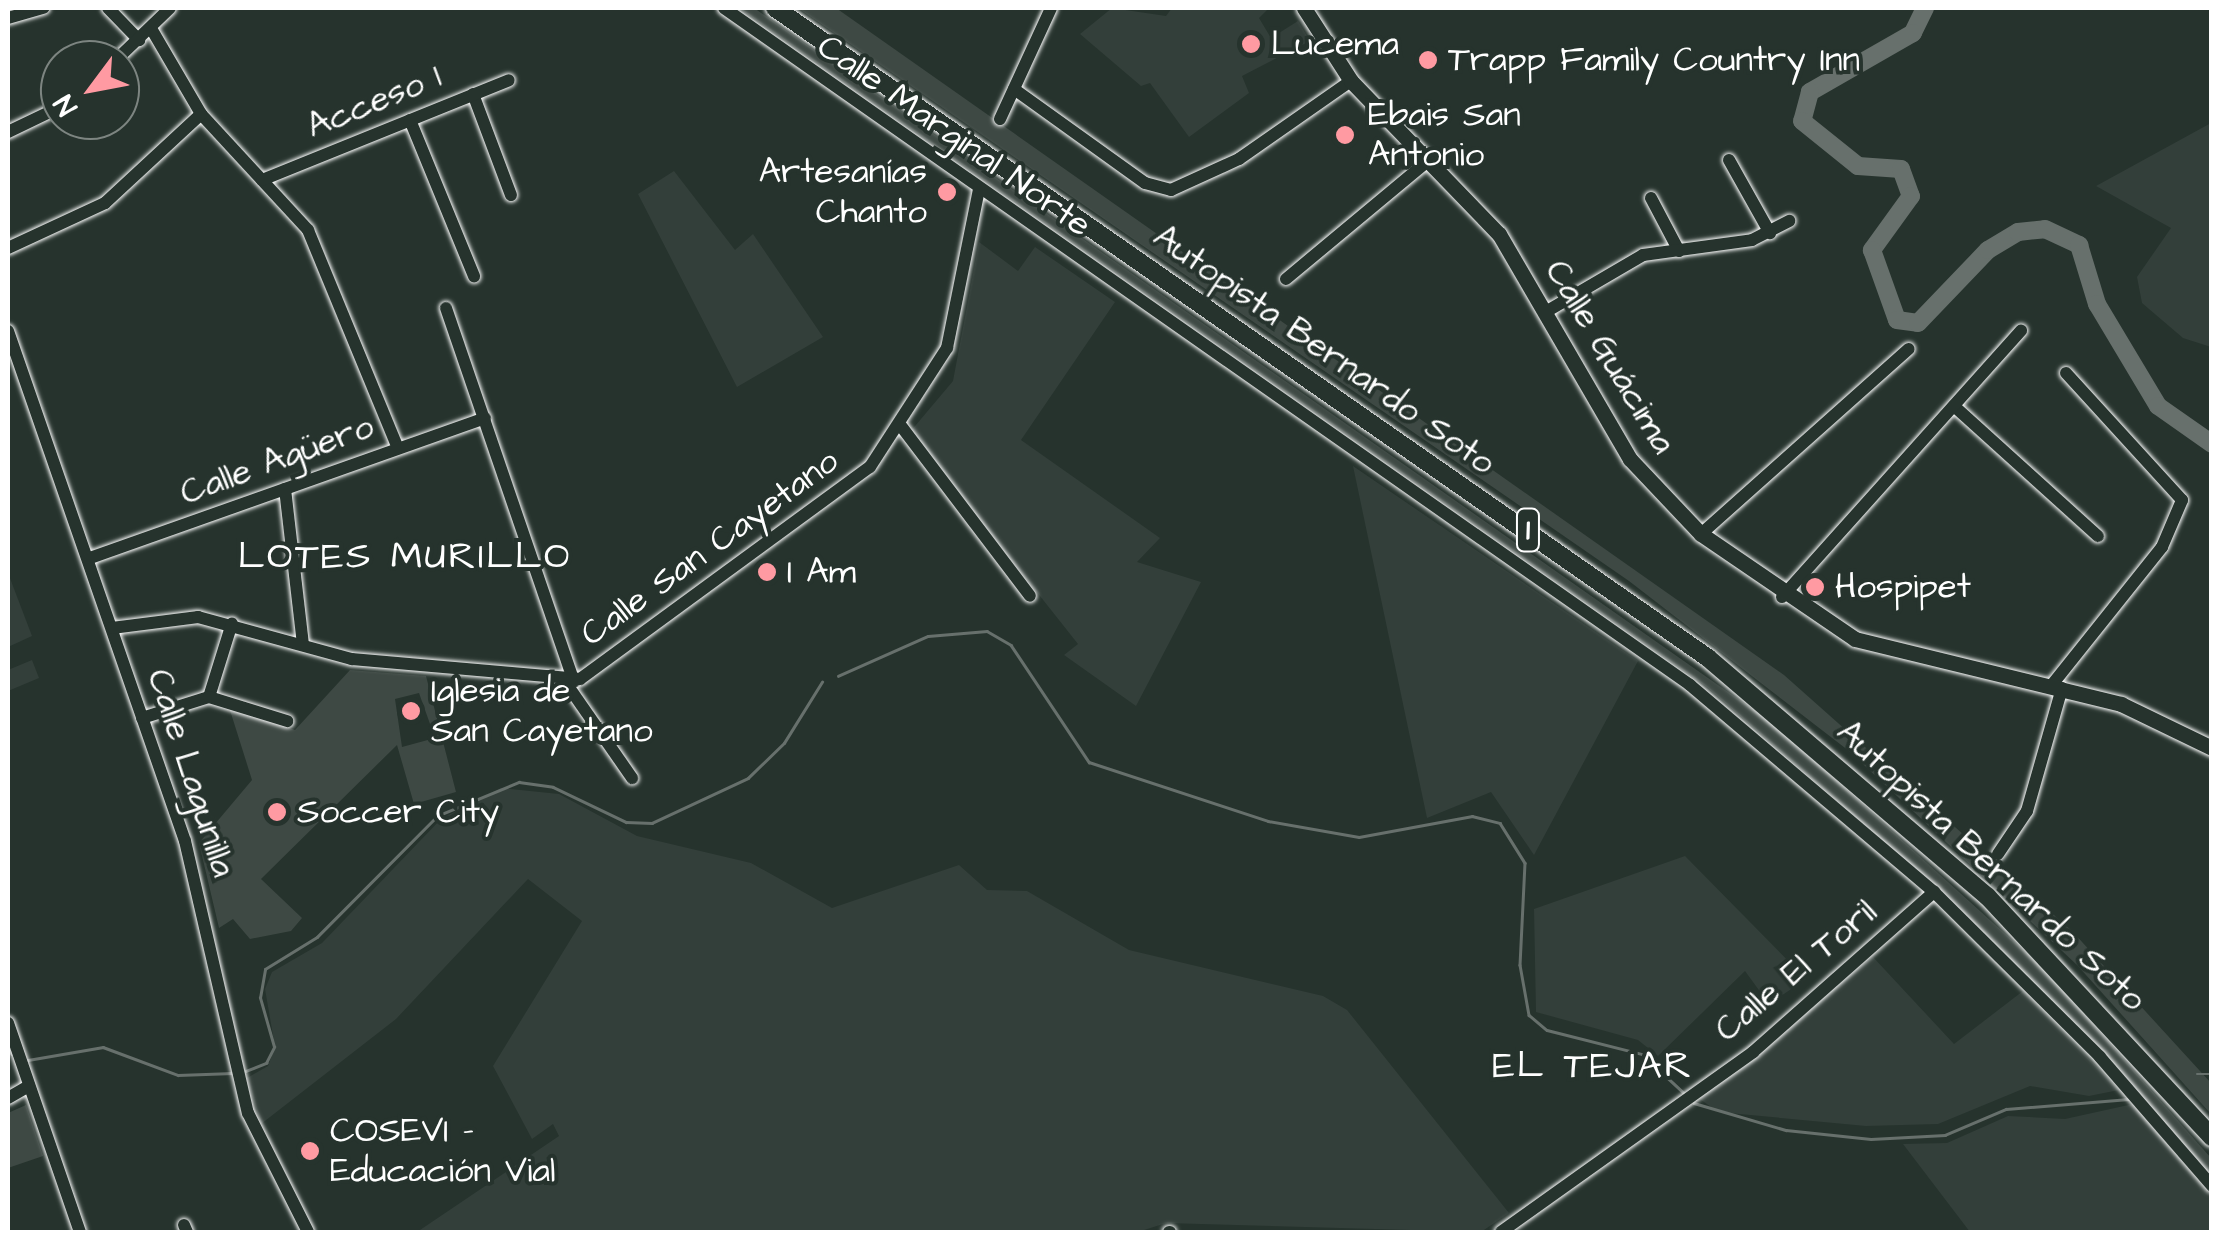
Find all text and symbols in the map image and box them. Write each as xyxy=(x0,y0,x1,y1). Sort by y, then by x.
place label: Lucema xyxy=(1271,23,1399,65)
street label: Calle Marginal Norte xyxy=(809,26,1099,246)
marker: Lucema xyxy=(1240,33,1262,55)
place label: Trapp Family Country Inn xyxy=(1448,39,1860,81)
north arrow xyxy=(40,40,140,140)
marker: Trapp Family Country Inn xyxy=(1417,49,1439,71)
street label: Acceso 1 xyxy=(301,56,447,148)
text: N xyxy=(45,87,87,123)
place label: Ebais San Antonio xyxy=(1368,94,1521,176)
marker: Ebais San Antonio xyxy=(1332,122,1358,148)
place label: Artesanías Chanto xyxy=(759,151,927,233)
marker: Artesanías Chanto xyxy=(936,181,958,203)
street label: Autopista Bernardo Soto xyxy=(1145,216,1503,484)
street label: Calle Guácima xyxy=(1536,252,1684,462)
street label: Calle Agüero xyxy=(175,406,379,514)
street label: Calle San Cayetano xyxy=(573,440,847,656)
road number: 1 xyxy=(1516,503,1540,557)
district label: LOTES MURILLO xyxy=(238,535,572,581)
place label: I Am xyxy=(787,551,856,593)
marker: I Am xyxy=(756,561,778,583)
place label: Hospipet xyxy=(1835,566,1971,608)
marker: Hospipet xyxy=(1804,576,1826,598)
street label: Calle Lagunilla xyxy=(138,664,244,882)
place label: Iglesia de San Cayetano xyxy=(431,670,653,752)
marker: Iglesia de San Cayetano xyxy=(400,700,422,722)
street label: Autopista Bernardo Soto xyxy=(1828,712,2154,1020)
place label: Soccer City xyxy=(297,791,499,833)
marker: Soccer City xyxy=(266,801,288,823)
street label: Calle El Toril xyxy=(1707,891,1885,1051)
district label: EL TEJAR xyxy=(1492,1044,1694,1090)
place label: COSEVI - Educación Vial xyxy=(330,1110,556,1192)
marker: COSEVI - Educación Vial xyxy=(299,1140,321,1162)

